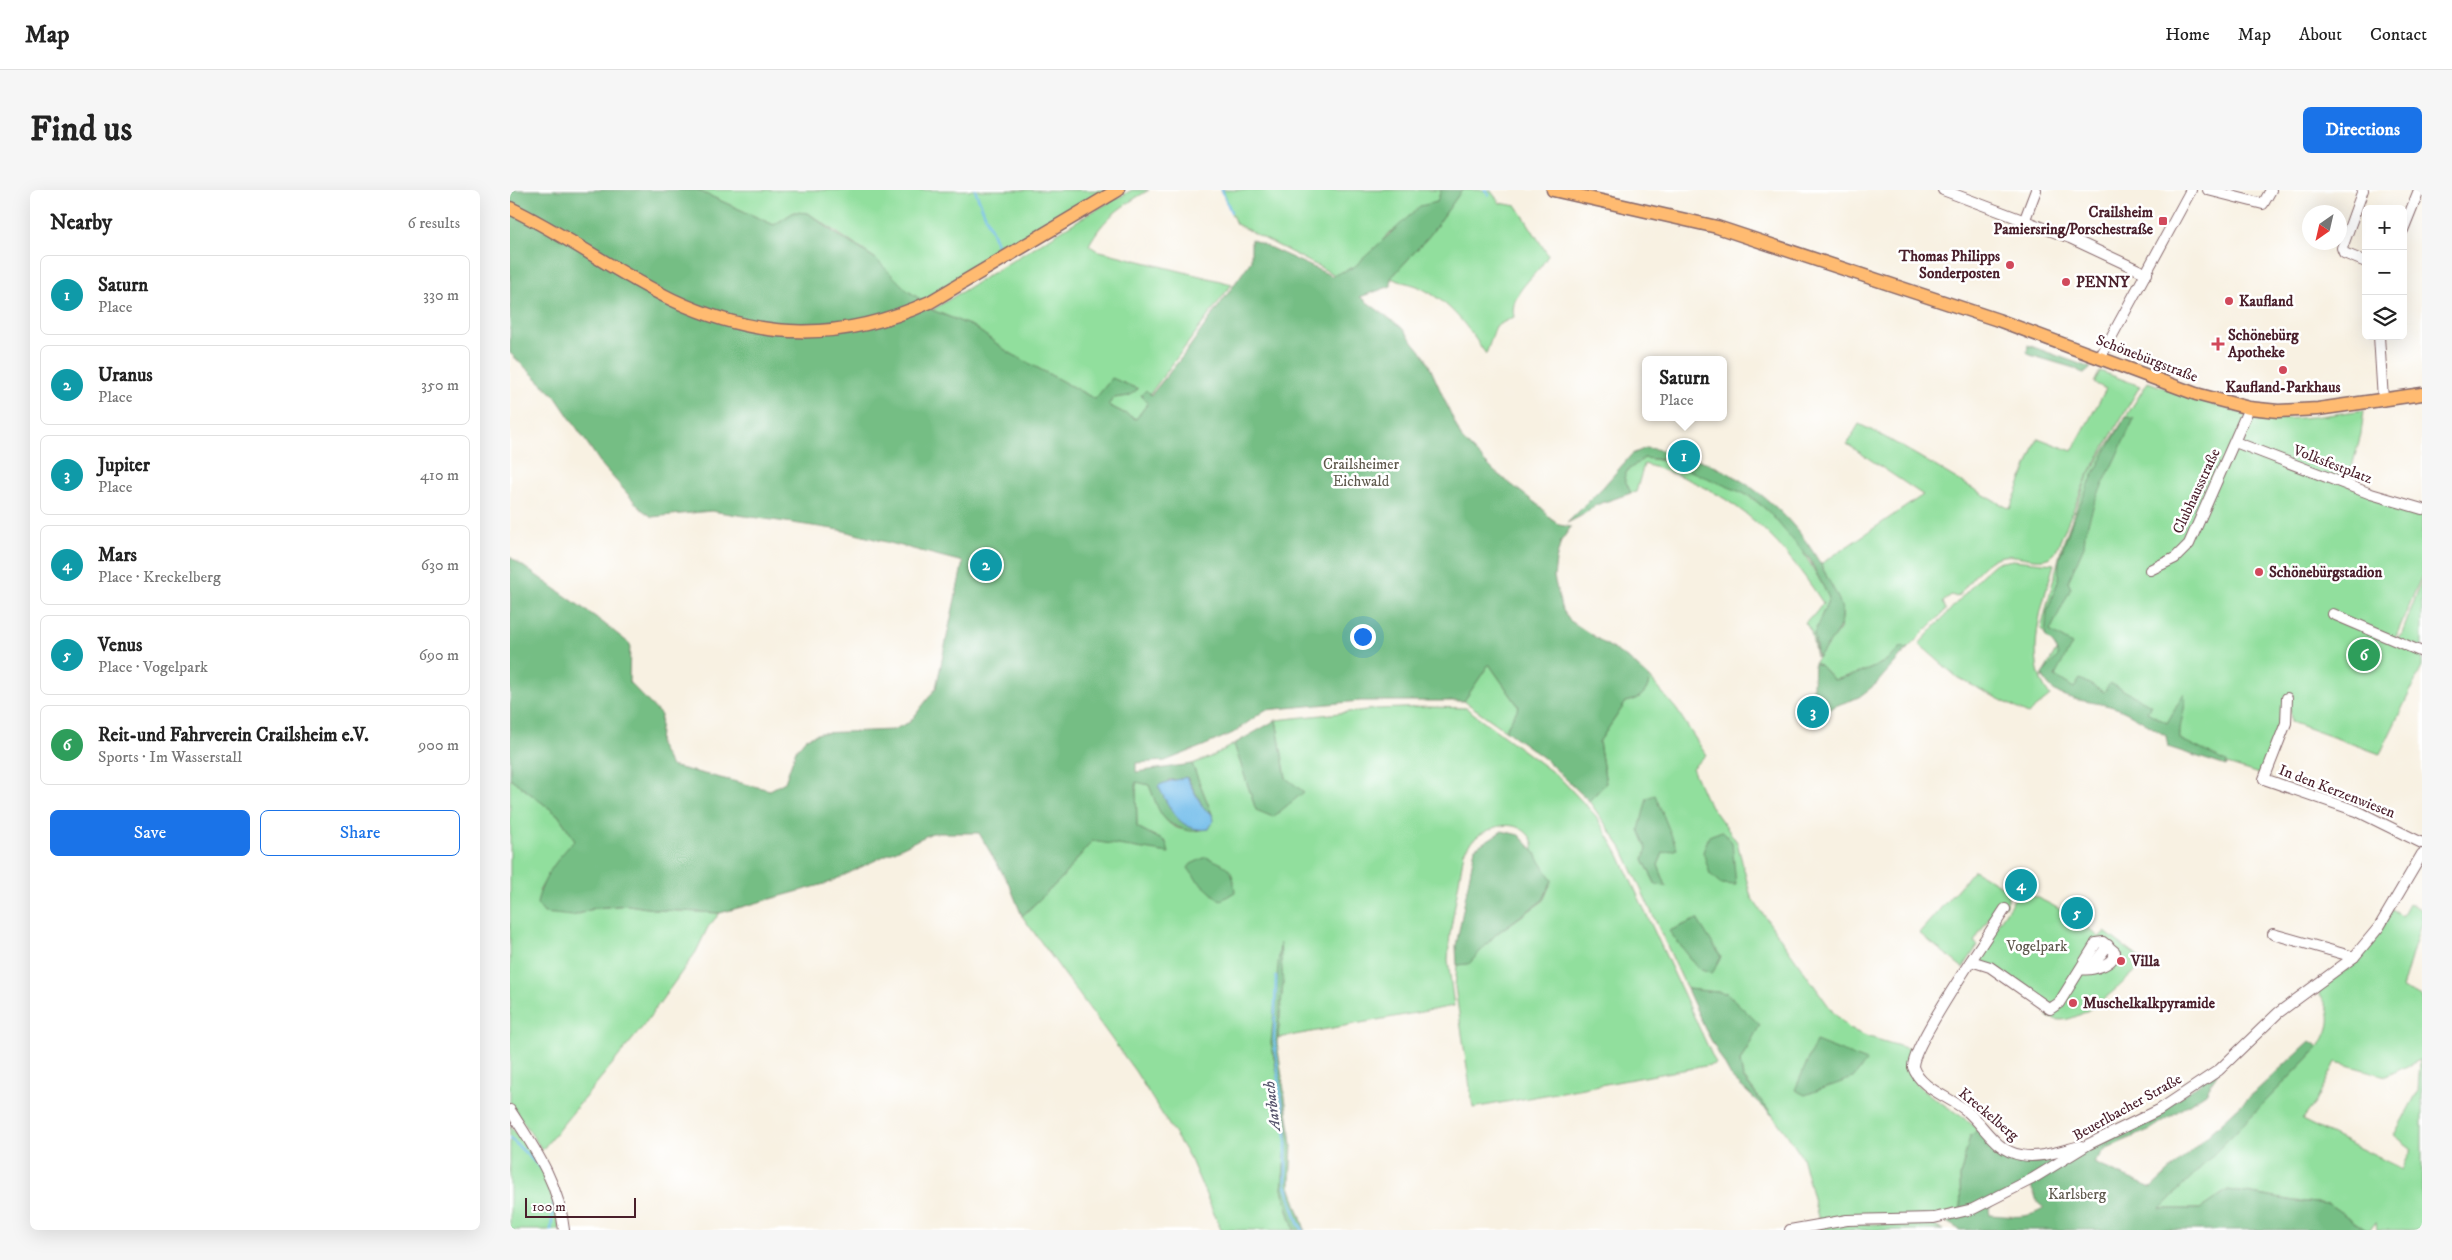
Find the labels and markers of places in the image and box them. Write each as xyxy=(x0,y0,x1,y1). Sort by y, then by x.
place label: Crailsheim Pamiersring/Porschestraße xyxy=(1994,203,2154,239)
marker: Crailsheim Pamiersring/Porschestraße xyxy=(2157,215,2169,227)
place label: Thomas Philipps Sonderposten xyxy=(1898,247,2000,283)
marker: Thomas Philipps Sonderposten xyxy=(2004,259,2016,271)
place label: PENNY xyxy=(2076,273,2130,292)
marker: PENNY xyxy=(2060,276,2072,288)
place label: Kaufland xyxy=(2239,292,2294,311)
marker: Kaufland xyxy=(2223,295,2235,307)
place label: Schönebürg Apotheke xyxy=(2227,326,2299,362)
marker: Schönebürg Apotheke xyxy=(2212,338,2224,350)
marker: Kaufland-Parkhaus xyxy=(2277,364,2289,376)
place label: Kaufland-Parkhaus xyxy=(2226,378,2340,397)
pin: 1 xyxy=(1668,437,1700,475)
pin: 2 xyxy=(970,546,1002,584)
place label: Schönebürgstadion xyxy=(2269,563,2382,582)
marker: Schönebürgstadion xyxy=(2253,566,2265,578)
pin: 6 xyxy=(2348,636,2380,674)
pin: 3 xyxy=(1797,693,1829,731)
pin: 4 xyxy=(2005,866,2037,904)
pin: 5 xyxy=(2061,894,2093,932)
place label: Villa xyxy=(2130,952,2160,971)
marker: Villa xyxy=(2115,955,2127,967)
place label: Muschelkalkpyramide xyxy=(2083,994,2216,1013)
marker: Muschelkalkpyramide xyxy=(2067,997,2079,1009)

